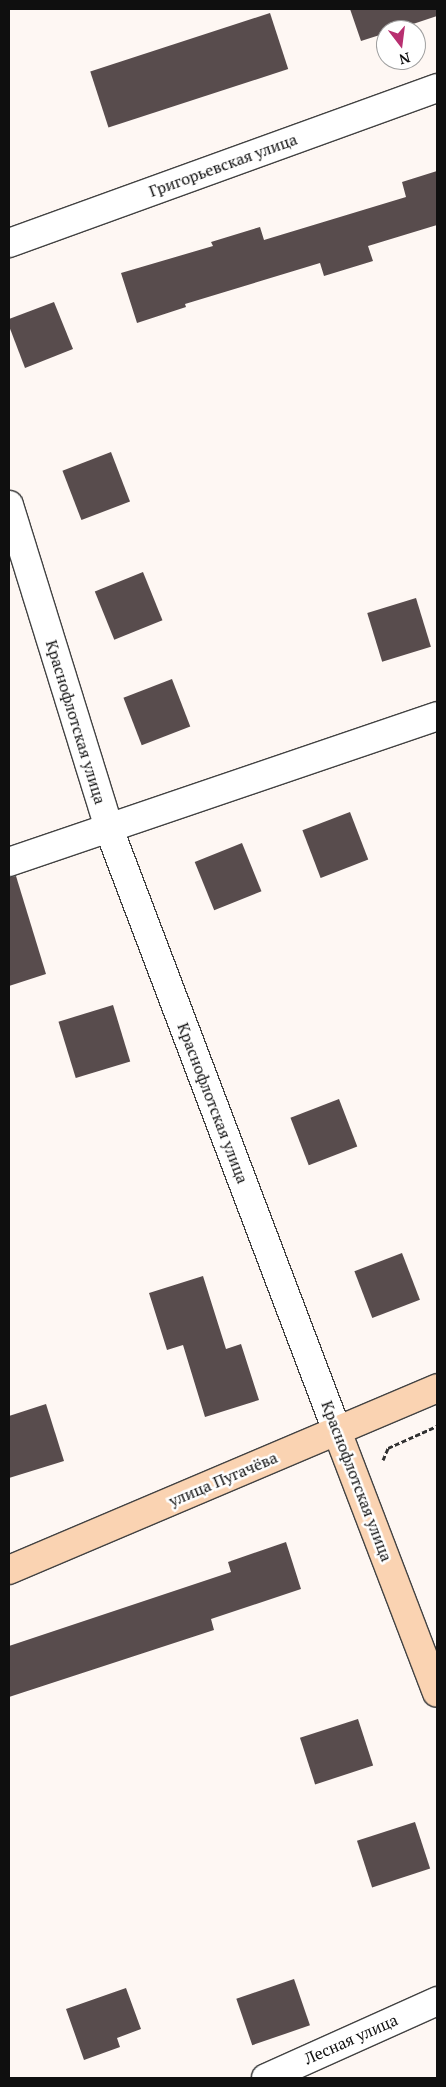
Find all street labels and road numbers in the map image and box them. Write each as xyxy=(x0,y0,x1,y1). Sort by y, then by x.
street label: Григорьевская улица xyxy=(146,129,300,201)
street label: Краснофлотская улица xyxy=(42,638,110,806)
street label: Краснофлотская улица xyxy=(173,1020,253,1186)
street label: Краснофлотская улица xyxy=(317,1398,397,1564)
street label: улица Пугачёва xyxy=(166,1447,280,1511)
street label: Лесная улица xyxy=(301,2010,401,2068)

